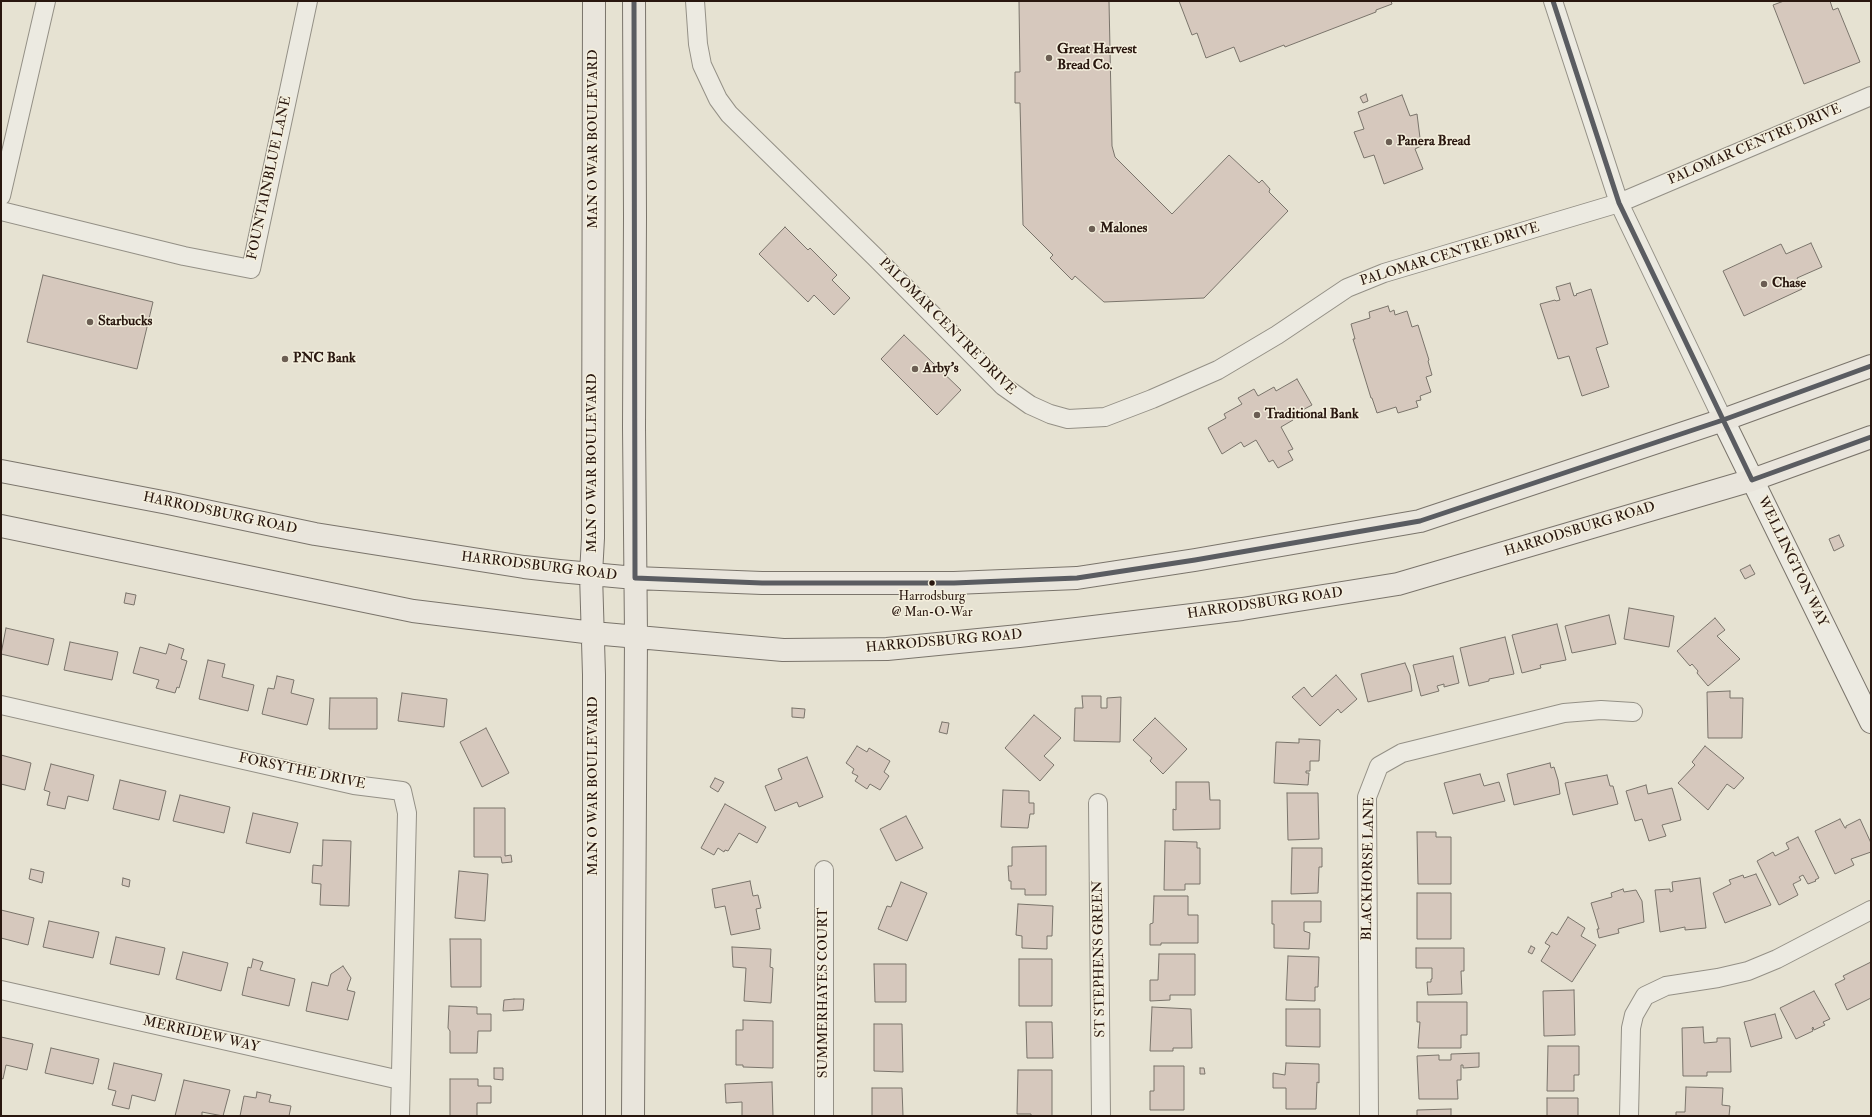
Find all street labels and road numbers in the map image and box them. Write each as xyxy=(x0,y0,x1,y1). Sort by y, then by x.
street label: MAN O WAR BOULEVARD xyxy=(586,49,602,229)
street label: FOUNTAINBLUE LANE xyxy=(244,94,296,262)
street label: PALOMAR CENTRE DRIVE xyxy=(1666,101,1844,189)
street label: PALOMAR CENTRE DRIVE xyxy=(1358,220,1542,290)
street label: PALOMAR CENTRE DRIVE xyxy=(875,255,1019,399)
street label: MAN O WAR BOULEVARD xyxy=(585,373,601,553)
street label: HARRODSBURG ROAD xyxy=(141,489,299,539)
street label: WELLINGTON WAY xyxy=(1753,494,1831,630)
street label: HARRODSBURG ROAD xyxy=(1502,499,1658,561)
street label: HARRODSBURG ROAD xyxy=(460,549,618,585)
street label: HARRODSBURG ROAD xyxy=(1186,585,1344,623)
street label: HARRODSBURG ROAD xyxy=(865,627,1023,657)
street label: MAN O WAR BOULEVARD xyxy=(586,696,602,876)
street label: FORSYTHE DRIVE xyxy=(237,750,367,794)
street label: BLACKHORSE LANE xyxy=(1359,797,1379,941)
street label: ST STEPHENS GREEN xyxy=(1090,880,1110,1038)
street label: SUMMERHAYES COURT xyxy=(816,908,832,1078)
street label: MERRIDEW WAY xyxy=(141,1013,261,1057)

